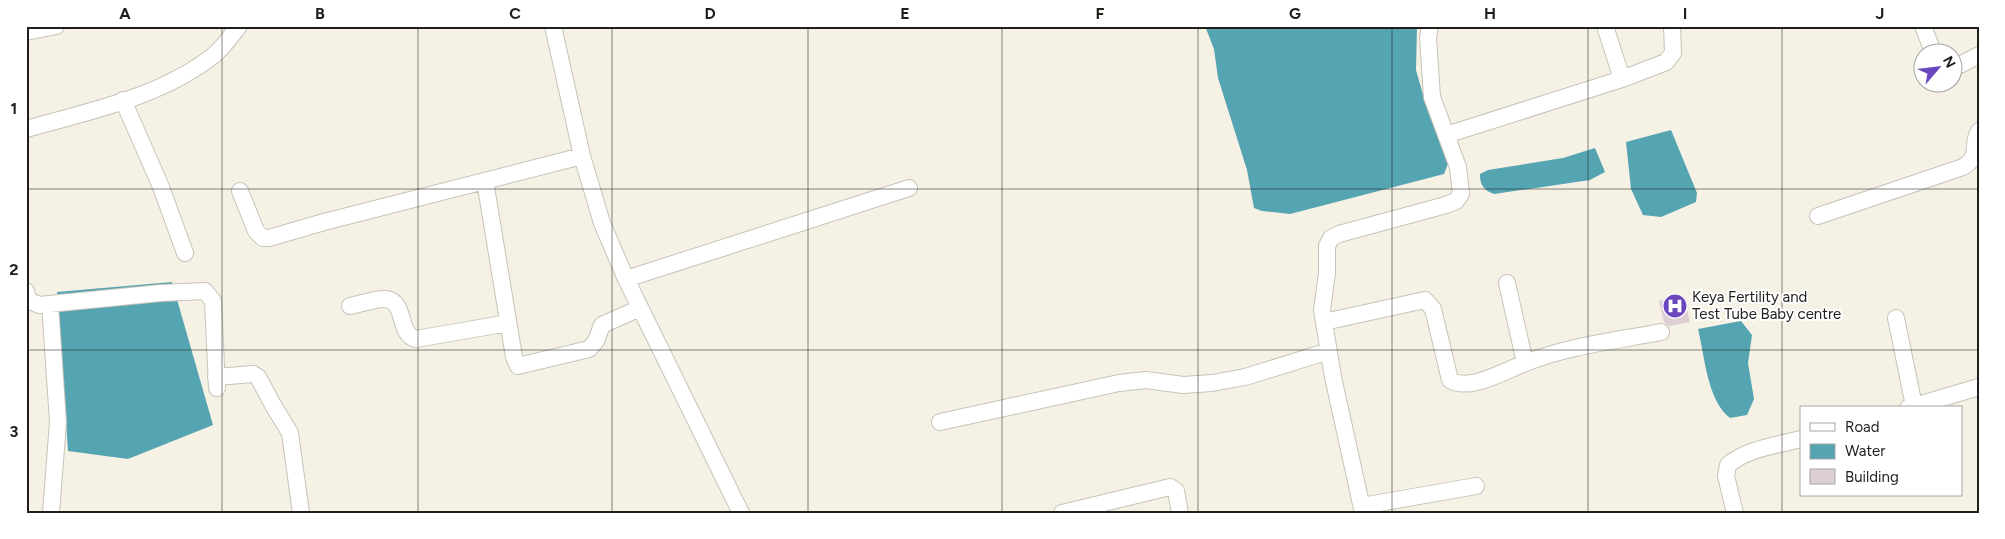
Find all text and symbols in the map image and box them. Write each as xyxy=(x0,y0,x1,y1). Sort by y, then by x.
text: A xyxy=(119,4,131,23)
text: B xyxy=(315,4,325,23)
text: C xyxy=(509,4,521,23)
text: D xyxy=(704,4,716,23)
text: E xyxy=(900,4,910,23)
text: F xyxy=(1096,4,1105,23)
text: G xyxy=(1289,4,1301,23)
text: H xyxy=(1484,4,1496,23)
text: I xyxy=(1683,4,1687,23)
text: J xyxy=(1876,4,1884,23)
north arrow xyxy=(1912,42,1962,92)
text: N xyxy=(1939,53,1959,71)
text: 1 xyxy=(11,99,17,118)
text: 2 xyxy=(9,260,19,279)
place label: Keya Fertility and Test Tube Baby centre xyxy=(1692,288,1841,323)
hospital icon: Keya Fertility and Test Tube Baby centre xyxy=(1662,293,1688,319)
legend xyxy=(1800,406,1962,496)
text: Road xyxy=(1845,418,1880,436)
text: 3 xyxy=(10,422,19,441)
text: Water xyxy=(1845,442,1885,460)
text: Building xyxy=(1845,468,1899,486)

